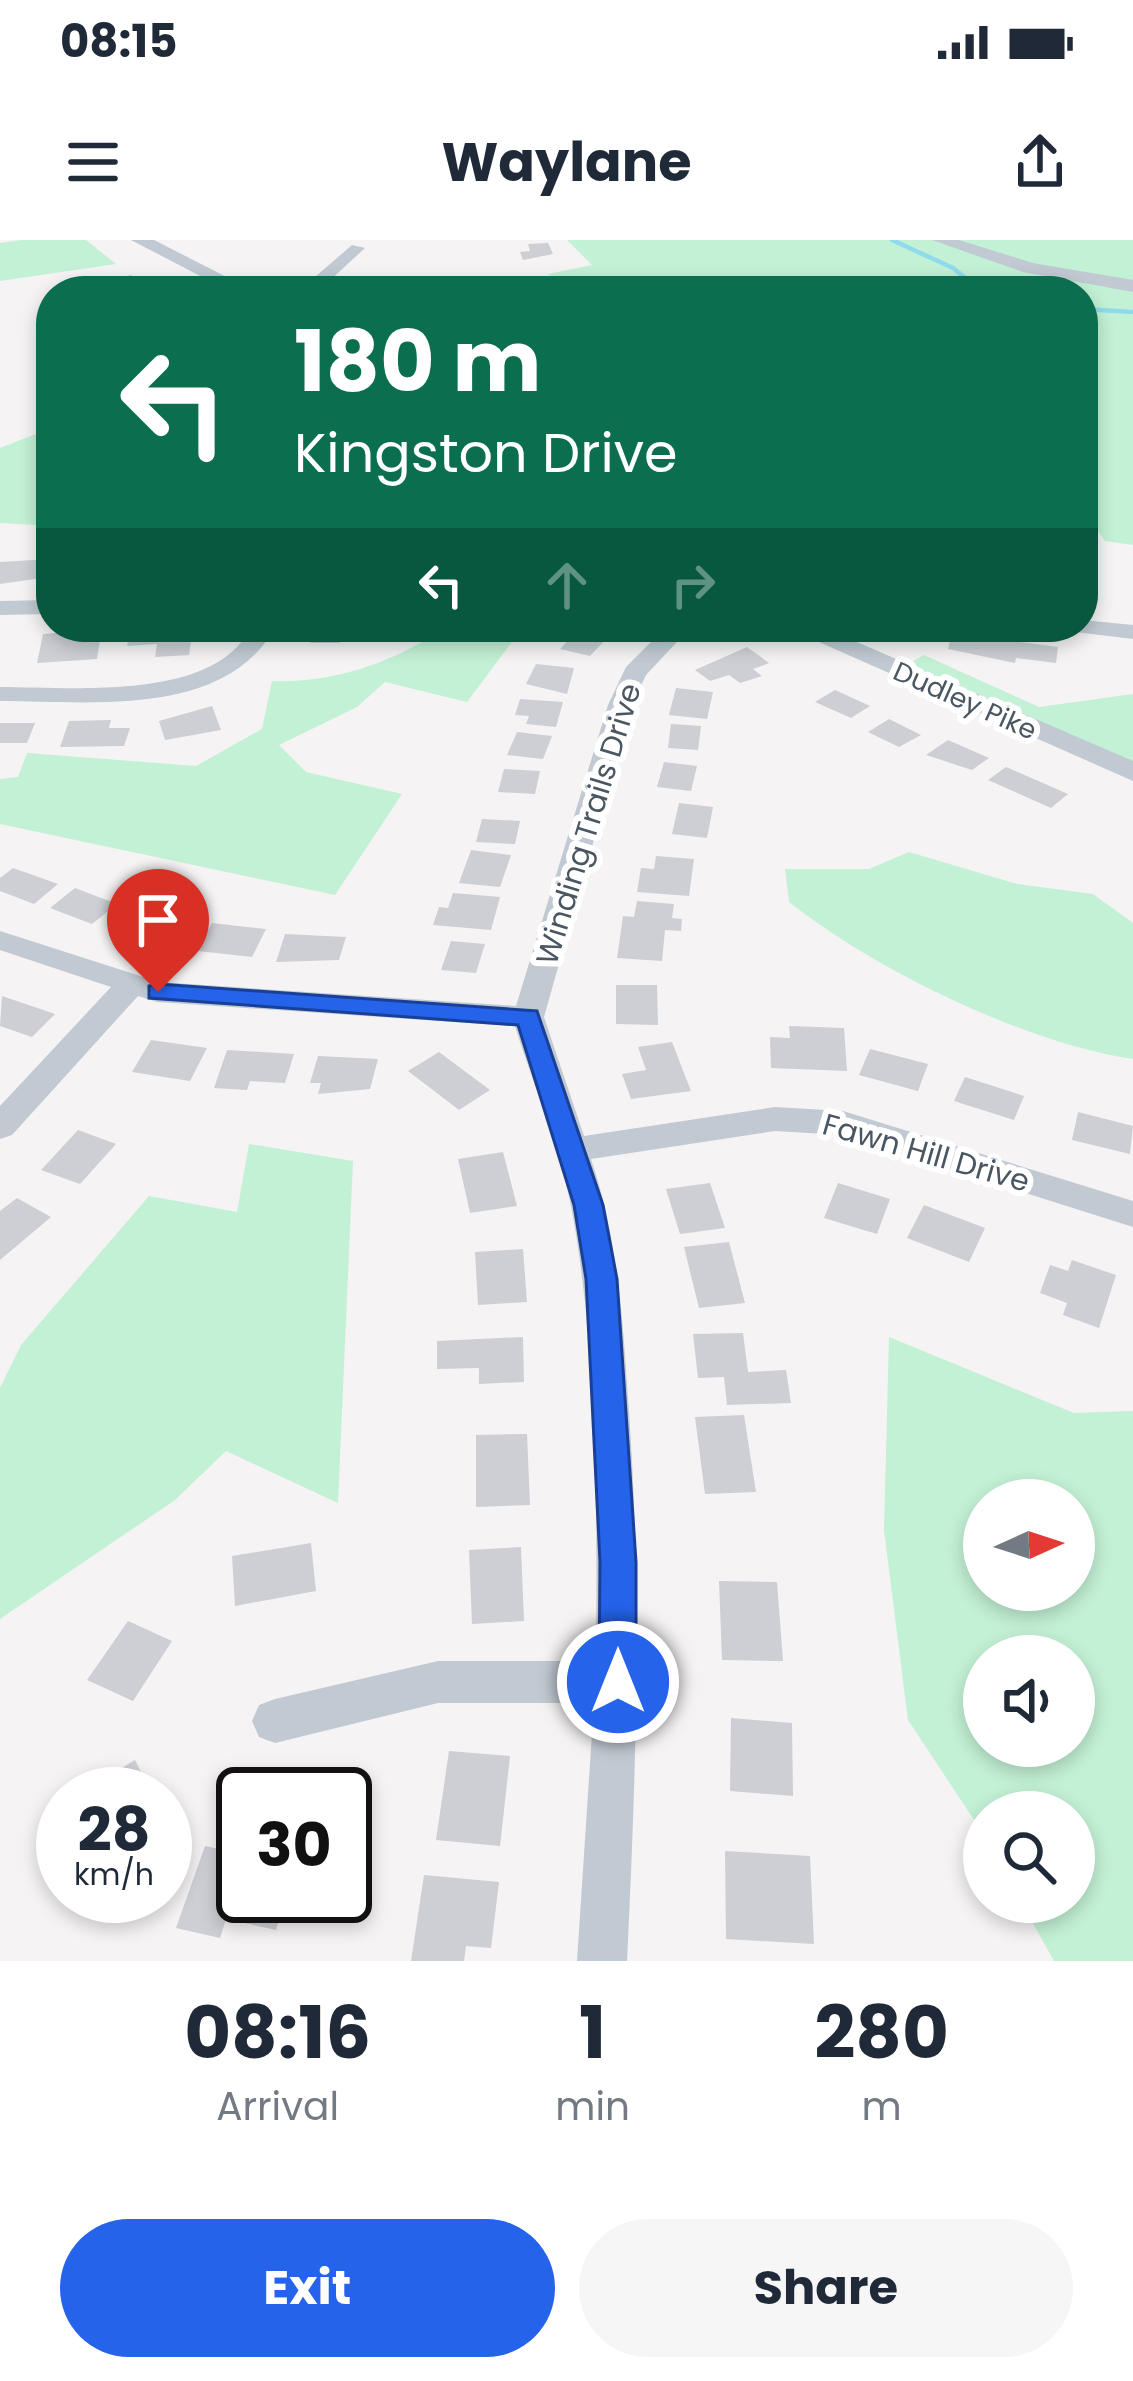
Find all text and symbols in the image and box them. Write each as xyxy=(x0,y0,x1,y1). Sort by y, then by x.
text: 08:15 xyxy=(60,10,177,73)
text: Waylane xyxy=(442,124,691,200)
icon: menu xyxy=(60,129,126,195)
icon: share xyxy=(1007,129,1073,195)
text: 180 m xyxy=(294,303,542,420)
icon: left xyxy=(96,324,252,480)
text: Kingston Drive xyxy=(294,415,677,491)
icon: left xyxy=(408,552,474,618)
icon: ahead xyxy=(534,552,600,618)
icon: right xyxy=(660,552,726,618)
street label: Dudley Pike xyxy=(888,652,1043,749)
street label: Winding Trails Drive xyxy=(525,678,652,970)
pin xyxy=(107,869,209,992)
icon: arrive xyxy=(125,887,191,953)
street label: Fawn Hill Drive xyxy=(818,1102,1035,1203)
north arrow xyxy=(963,1479,1095,1611)
map controls xyxy=(963,1479,1095,1923)
position arrow xyxy=(555,1619,681,1745)
button: sound xyxy=(963,1635,1095,1767)
speed limit sign: 30 xyxy=(216,1767,372,1923)
text: 28 xyxy=(77,1788,151,1872)
button: search xyxy=(963,1791,1095,1923)
text: km/h xyxy=(74,1853,154,1896)
text: 08:16 xyxy=(184,1982,371,2083)
text: 1 xyxy=(579,1982,606,2083)
text: 280 xyxy=(814,1982,949,2083)
text: Arrival xyxy=(216,2079,339,2134)
text: min xyxy=(555,2079,630,2134)
text: m xyxy=(861,2079,902,2134)
button: Exit xyxy=(60,2219,555,2357)
button: Share xyxy=(579,2219,1073,2357)

